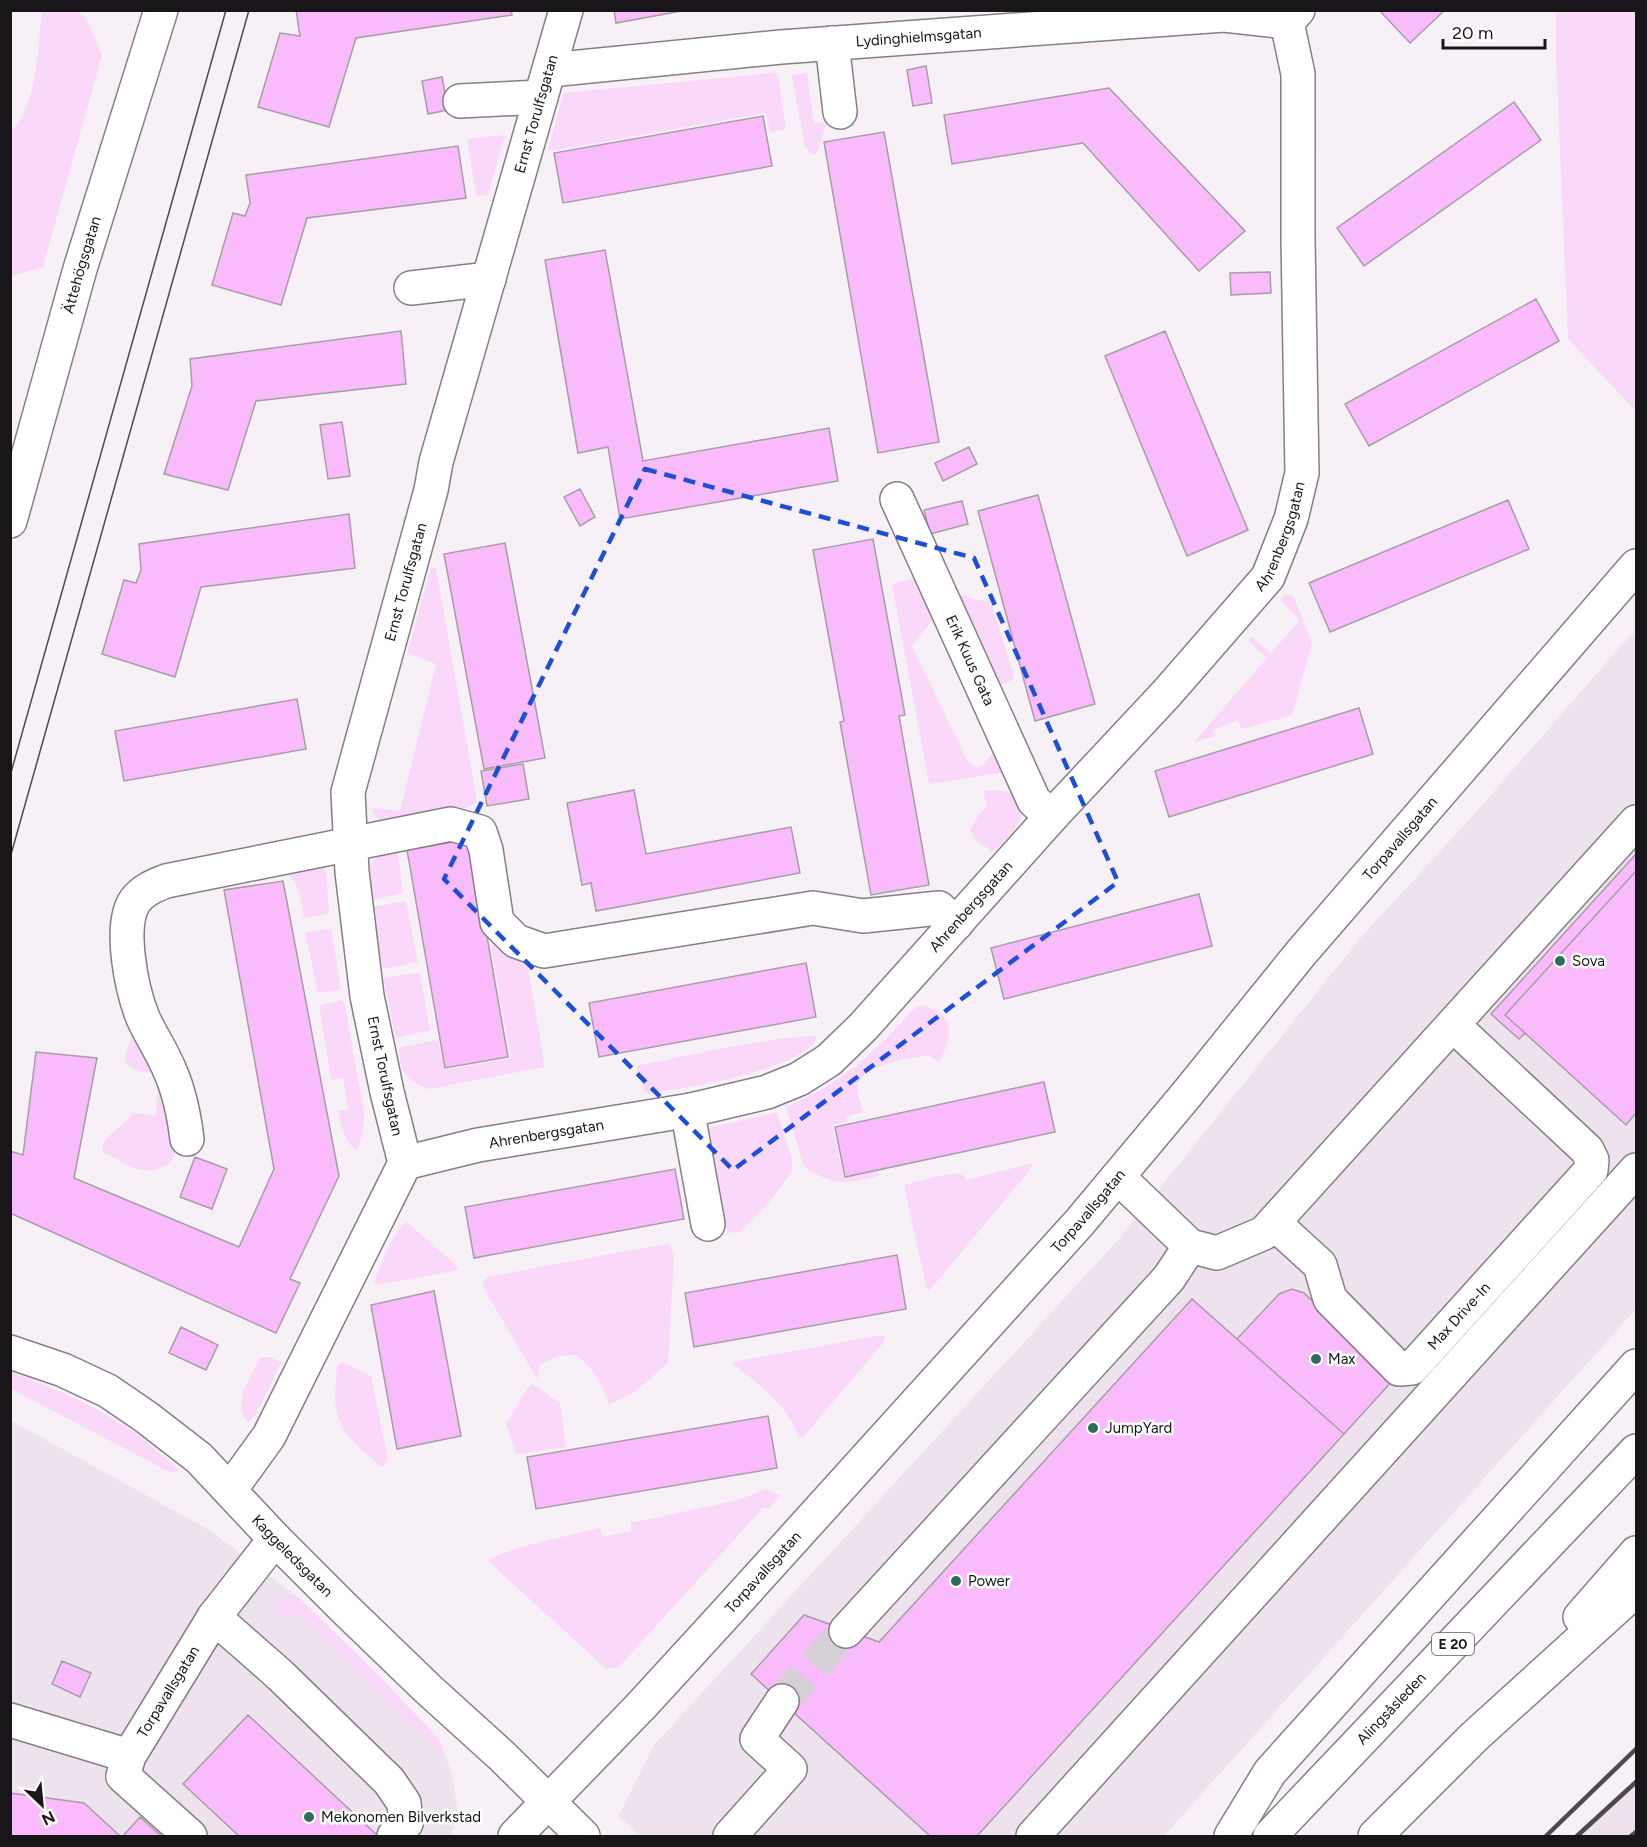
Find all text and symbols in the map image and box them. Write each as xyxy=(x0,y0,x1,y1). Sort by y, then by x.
scale bar xyxy=(1443,12,1545,50)
text: 20 m xyxy=(1452,22,1493,44)
street label: Lydinghielmsgatan xyxy=(855,24,982,51)
street label: Ernst Torulfsgatan xyxy=(511,53,562,175)
street label: Ättehögsgatan xyxy=(59,214,105,316)
street label: Ahrenbergsgatan xyxy=(1251,480,1309,595)
street label: Ernst Torulfsgatan xyxy=(381,521,431,643)
street label: Erik Kuus Gata xyxy=(942,612,998,708)
street label: Torpavallsgatan xyxy=(1359,793,1441,884)
street label: Ahrenbergsgatan xyxy=(925,857,1016,956)
place label: Sova xyxy=(1572,952,1605,970)
marker: Sova xyxy=(1553,954,1567,968)
street label: Ernst Torulfsgatan xyxy=(364,1014,406,1138)
street label: Ahrenbergsgatan xyxy=(487,1115,605,1152)
street label: Torpavallsgatan xyxy=(1047,1166,1129,1257)
street label: Max Drive-In xyxy=(1424,1279,1494,1354)
place label: Max xyxy=(1328,1350,1355,1368)
marker: Max xyxy=(1309,1352,1323,1366)
place label: JumpYard xyxy=(1105,1419,1172,1437)
marker: JumpYard xyxy=(1086,1421,1100,1435)
street label: Kaggeledsgatan xyxy=(248,1511,337,1601)
street label: Torpavallsgatan xyxy=(721,1528,805,1617)
place label: Power xyxy=(968,1572,1010,1590)
marker: Power xyxy=(949,1574,963,1588)
road number: E 20 xyxy=(1432,1633,1474,1655)
street label: Torpavallsgatan xyxy=(133,1643,203,1741)
street label: Alingsåsleden xyxy=(1353,1669,1430,1748)
north arrow xyxy=(12,1775,72,1835)
text: N xyxy=(39,1807,58,1829)
place label: Mekonomen Bilverkstad xyxy=(321,1808,481,1826)
marker: Mekonomen Bilverkstad xyxy=(302,1810,316,1824)

